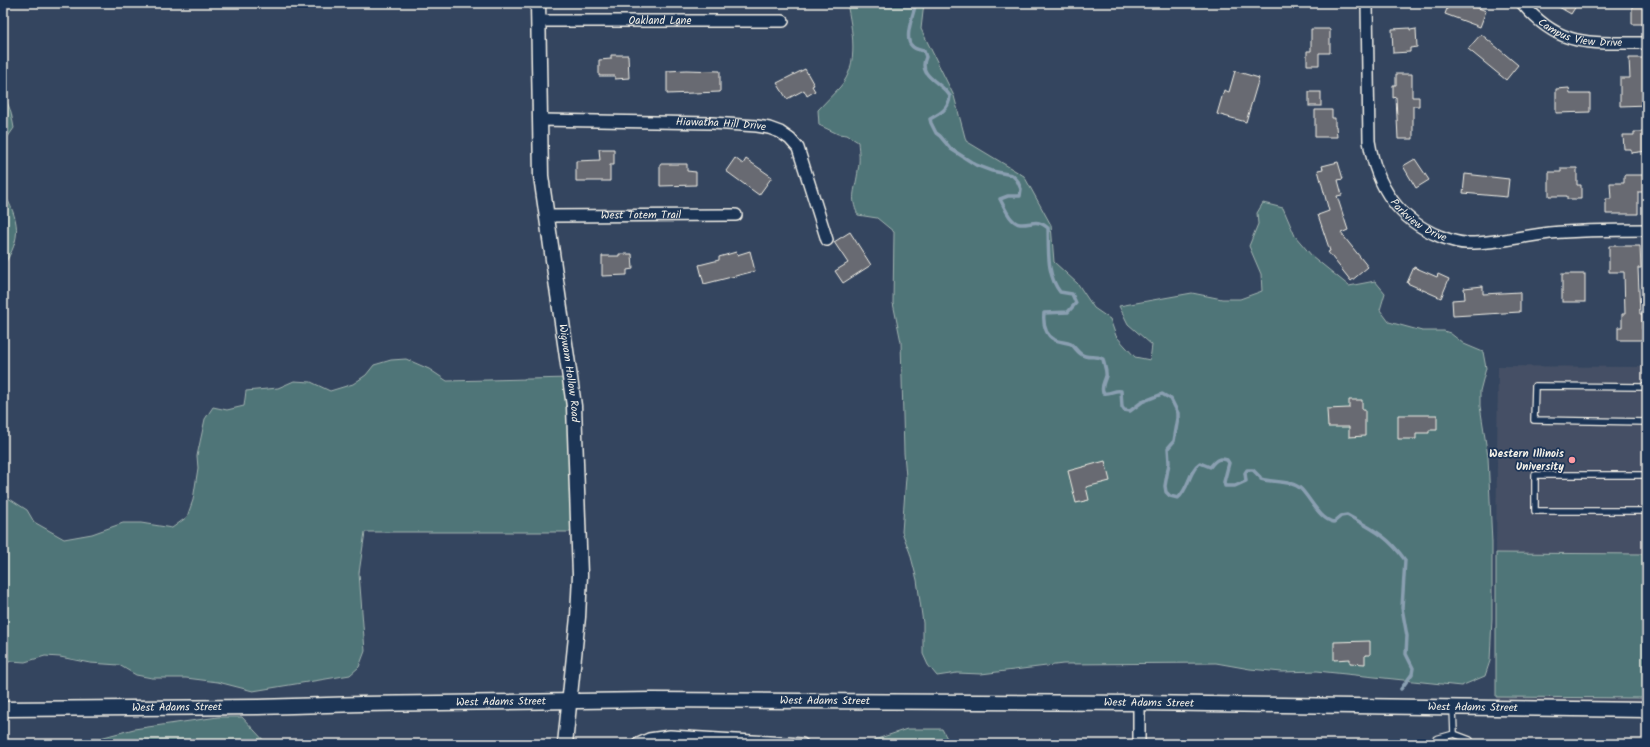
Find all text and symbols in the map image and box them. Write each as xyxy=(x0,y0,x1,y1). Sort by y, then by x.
street label: Oakland Lane xyxy=(629,12,691,30)
street label: Campus View Drive xyxy=(1534,14,1622,52)
street label: Hiawatha Hill Drive xyxy=(676,113,767,136)
street label: Parkview Drive xyxy=(1385,195,1449,247)
street label: West Totem Trail xyxy=(601,206,681,225)
street label: Wigwam Hollow Road xyxy=(553,323,584,423)
place label: Western Illinois University xyxy=(1489,445,1565,476)
marker: Western Illinois University xyxy=(1567,455,1577,465)
street label: West Adams Street xyxy=(456,692,547,712)
street label: West Adams Street xyxy=(780,692,871,710)
street label: West Adams Street xyxy=(1104,694,1195,713)
street label: West Adams Street xyxy=(132,698,223,717)
street label: West Adams Street xyxy=(1428,698,1519,717)

